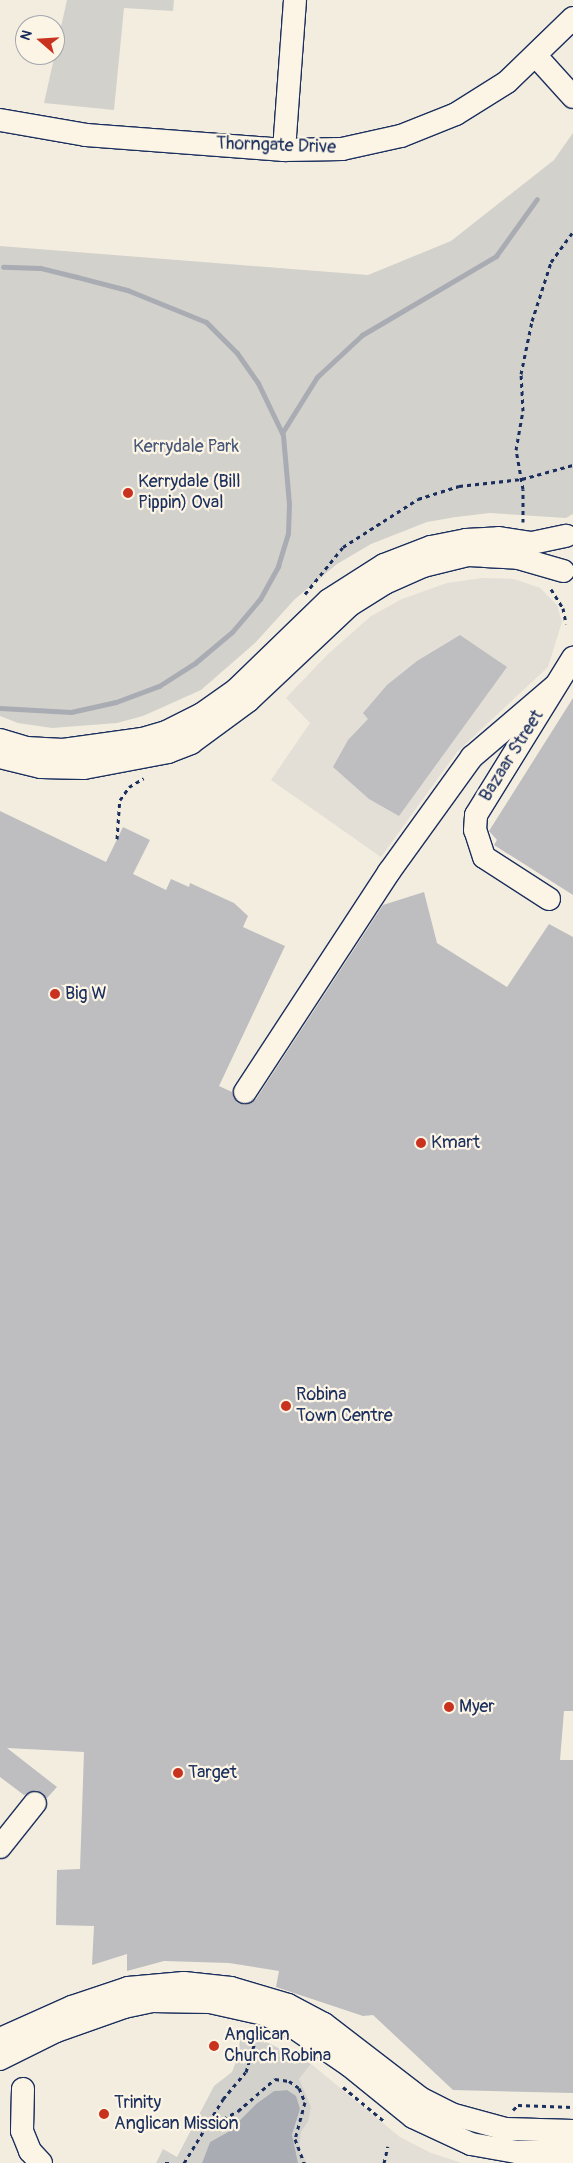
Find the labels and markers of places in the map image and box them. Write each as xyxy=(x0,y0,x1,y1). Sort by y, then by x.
place label: Kerrydale (Bill Pippin) Oval xyxy=(138,472,240,514)
marker: Kerrydale (Bill Pippin) Oval xyxy=(122,487,134,499)
place label: Big W xyxy=(65,983,107,1005)
marker: Big W xyxy=(49,988,61,1000)
place label: Kmart xyxy=(431,1132,480,1154)
marker: Kmart xyxy=(415,1137,427,1149)
place label: Robina Town Centre xyxy=(296,1385,393,1428)
marker: Robina Town Centre xyxy=(280,1400,292,1412)
place label: Myer xyxy=(459,1696,495,1718)
marker: Myer xyxy=(443,1701,455,1713)
place label: Target xyxy=(188,1762,237,1784)
marker: Target xyxy=(172,1767,184,1779)
place label: Anglican Church Robina xyxy=(224,2025,331,2068)
marker: Anglican Church Robina xyxy=(208,2040,220,2052)
place label: Trinity Anglican Mission xyxy=(114,2093,239,2136)
marker: Trinity Anglican Mission xyxy=(98,2108,110,2120)

